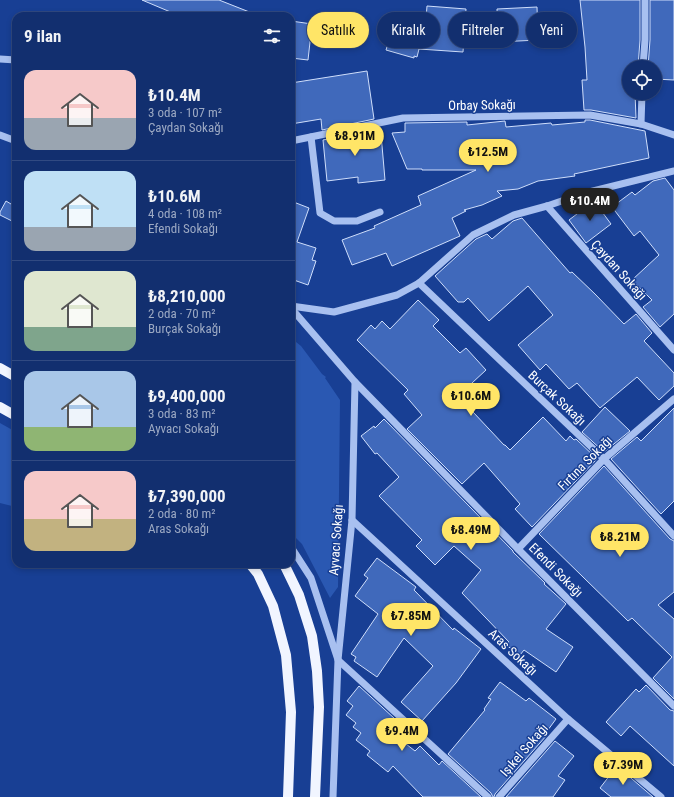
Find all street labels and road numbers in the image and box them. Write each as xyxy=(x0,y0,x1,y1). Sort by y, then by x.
street label: Orbay Sokağı xyxy=(448,97,516,113)
street label: Çaydan Sokağı xyxy=(588,237,650,303)
street label: Burçak Sokağı xyxy=(525,368,589,428)
street label: Fırtına Sokağı xyxy=(555,433,615,493)
street label: Ayvacı Sokağı xyxy=(326,504,346,576)
street label: Efendi Sokağı xyxy=(526,540,586,600)
street label: Aras Sokağı xyxy=(486,626,540,678)
street label: Işıkel Sokağı xyxy=(497,721,551,779)

